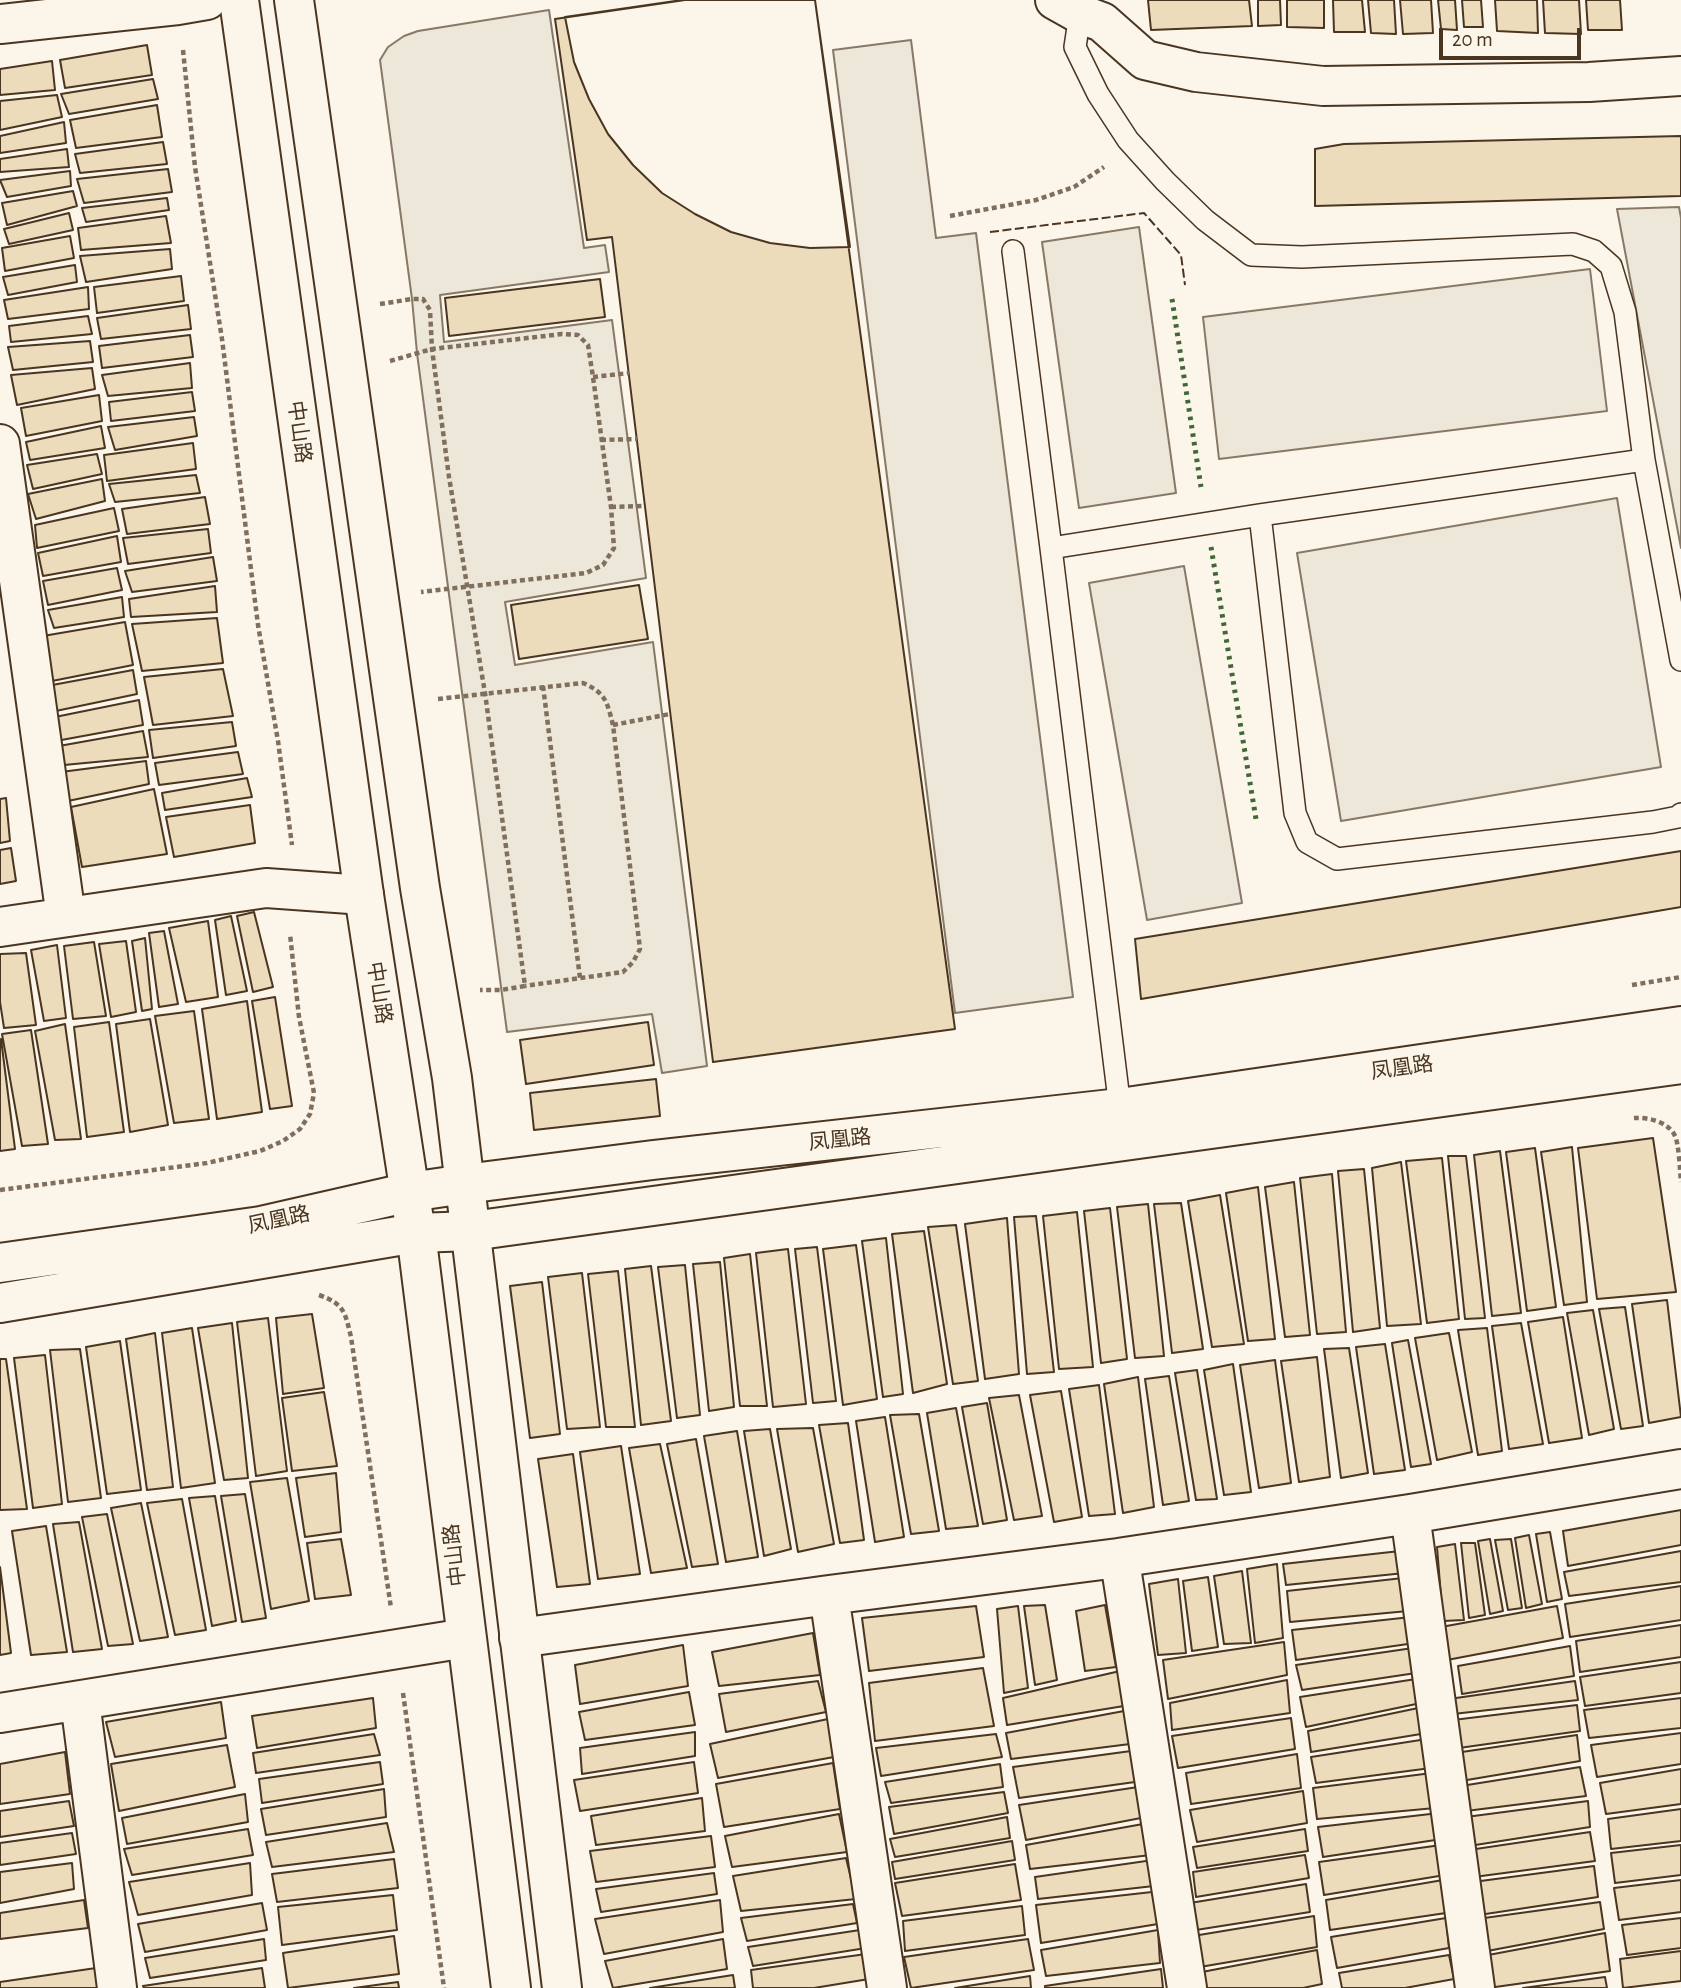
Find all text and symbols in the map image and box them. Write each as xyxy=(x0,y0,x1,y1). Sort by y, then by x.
scale bar xyxy=(1443,14,1585,58)
text: 20 m xyxy=(1452,29,1493,50)
street label: 中山路 xyxy=(282,399,316,465)
street label: 中山路 xyxy=(362,960,396,1026)
street label: 凤凰路 xyxy=(1369,1051,1435,1085)
street label: 凤凰路 xyxy=(807,1124,873,1156)
street label: 凤凰路 xyxy=(246,1201,312,1239)
street label: 中山路 xyxy=(439,1522,471,1588)

